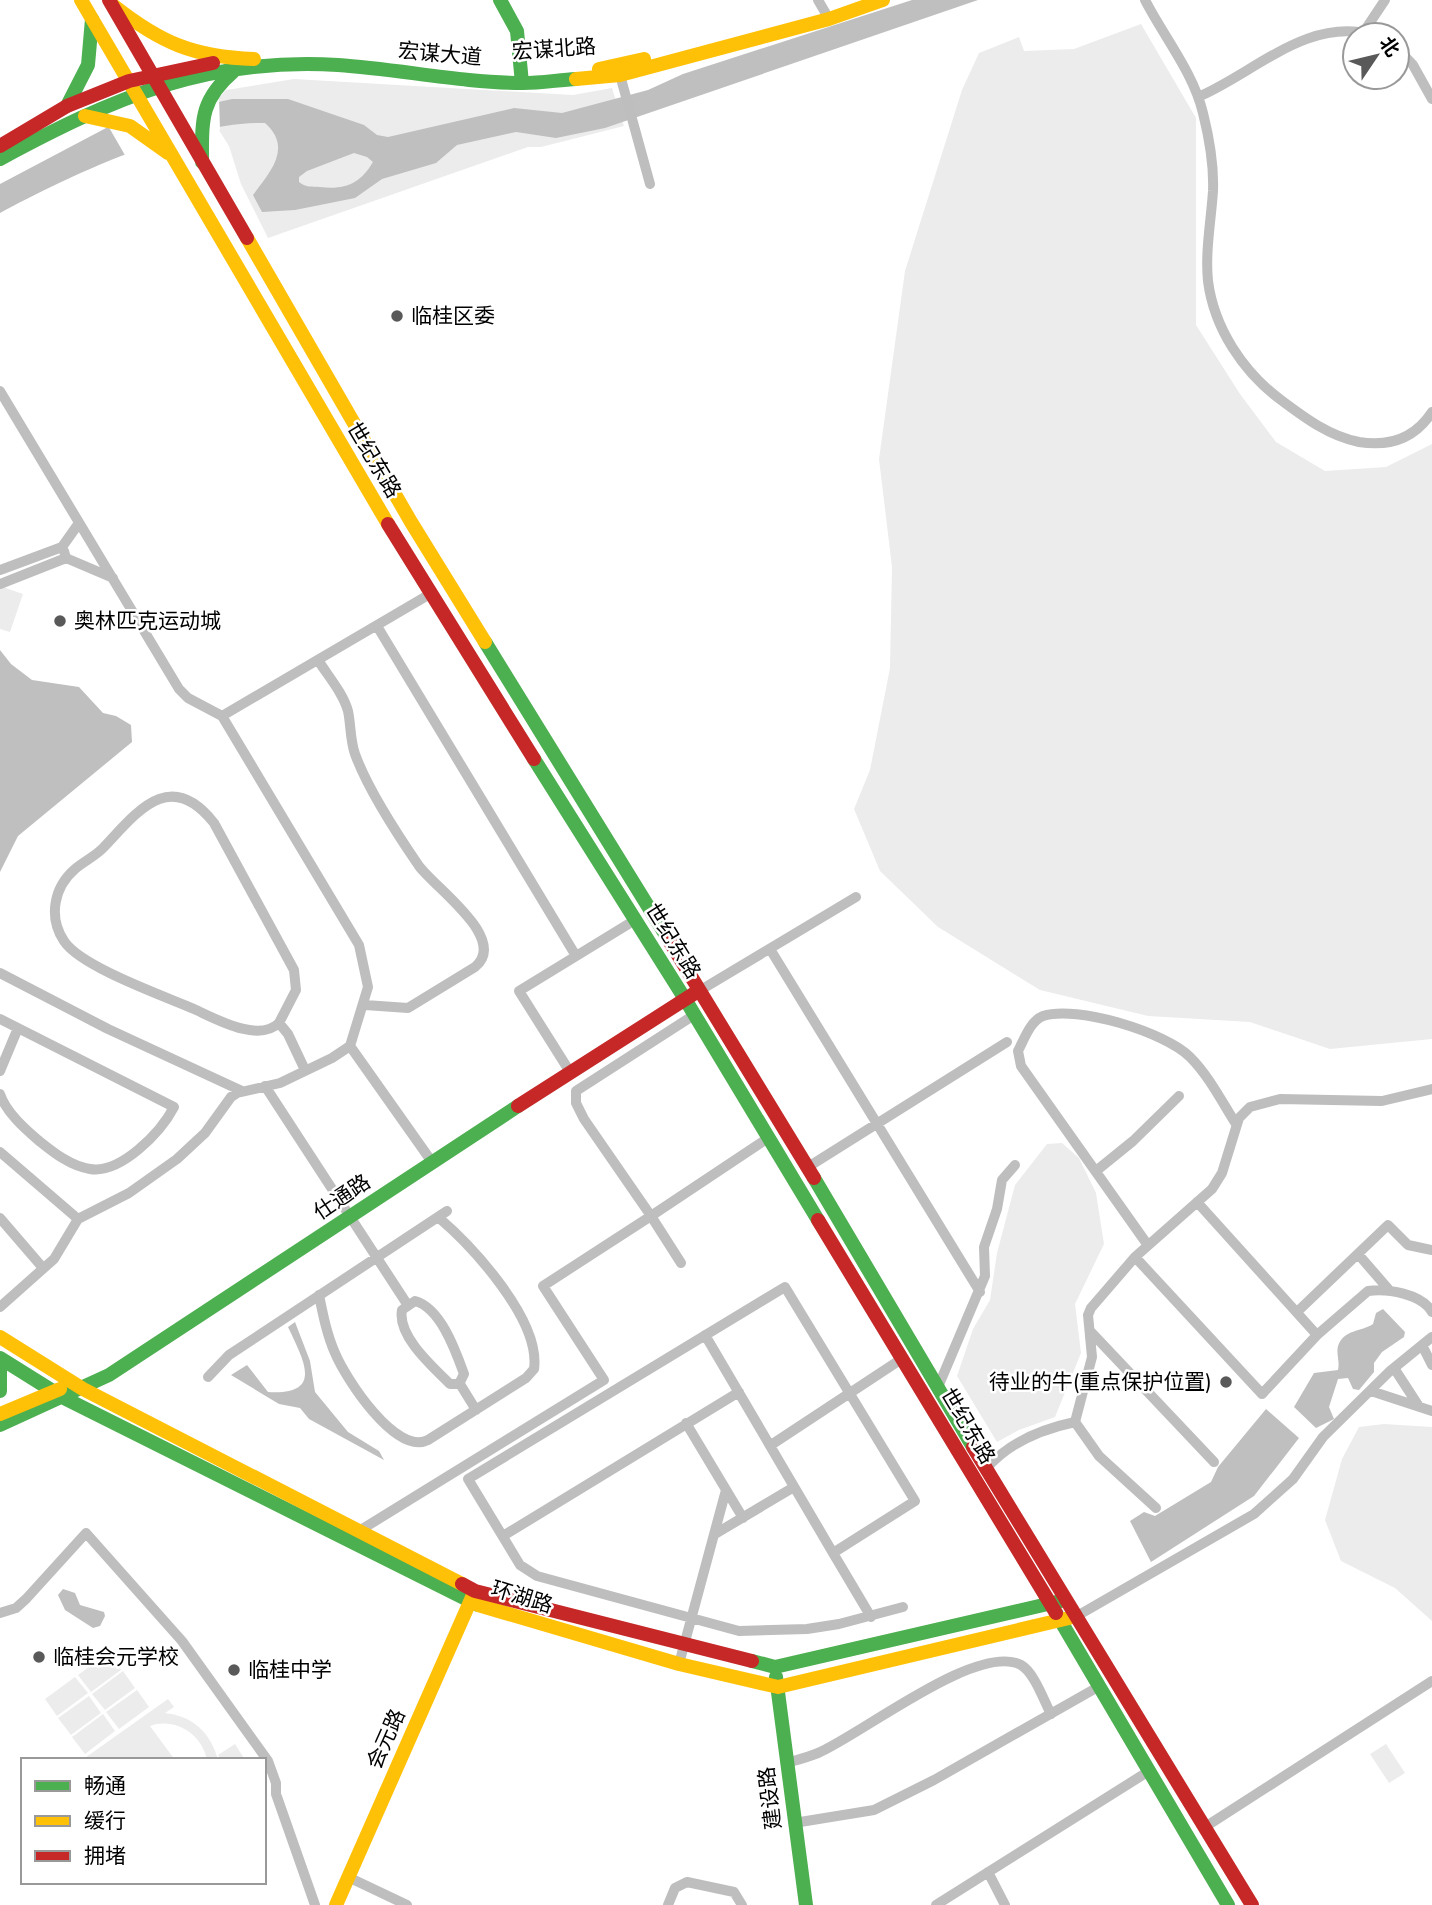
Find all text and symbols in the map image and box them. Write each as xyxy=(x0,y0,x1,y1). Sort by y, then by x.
north arrow xyxy=(1341,21,1411,91)
street label: 宏谋北路 xyxy=(511,32,597,66)
text: 北 xyxy=(1373,32,1405,62)
street label: 宏谋大道 xyxy=(397,36,483,72)
place label: 临桂区委 xyxy=(411,302,495,330)
marker: 临桂区委 xyxy=(389,308,405,324)
street label: 世纪东路 xyxy=(340,417,408,503)
place label: 奥林匹克运动城 xyxy=(74,607,221,635)
marker: 奥林匹克运动城 xyxy=(52,613,68,629)
street label: 世纪东路 xyxy=(639,898,707,984)
street label: 仕通路 xyxy=(308,1168,376,1226)
place label: 待业的牛(重点保护位置) xyxy=(989,1368,1212,1396)
marker: 待业的牛(重点保护位置) xyxy=(1218,1374,1234,1390)
street label: 世纪东路 xyxy=(934,1383,1002,1469)
street label: 环湖路 xyxy=(488,1574,556,1620)
place label: 临桂会元学校 xyxy=(53,1643,179,1671)
marker: 临桂会元学校 xyxy=(31,1649,47,1665)
place label: 临桂中学 xyxy=(248,1656,332,1684)
marker: 临桂中学 xyxy=(226,1662,242,1678)
street label: 会元路 xyxy=(360,1705,412,1773)
legend xyxy=(21,1758,266,1884)
street label: 建设路 xyxy=(752,1765,788,1831)
text: 畅通 xyxy=(84,1772,126,1800)
text: 缓行 xyxy=(84,1807,126,1835)
text: 拥堵 xyxy=(84,1842,126,1870)

